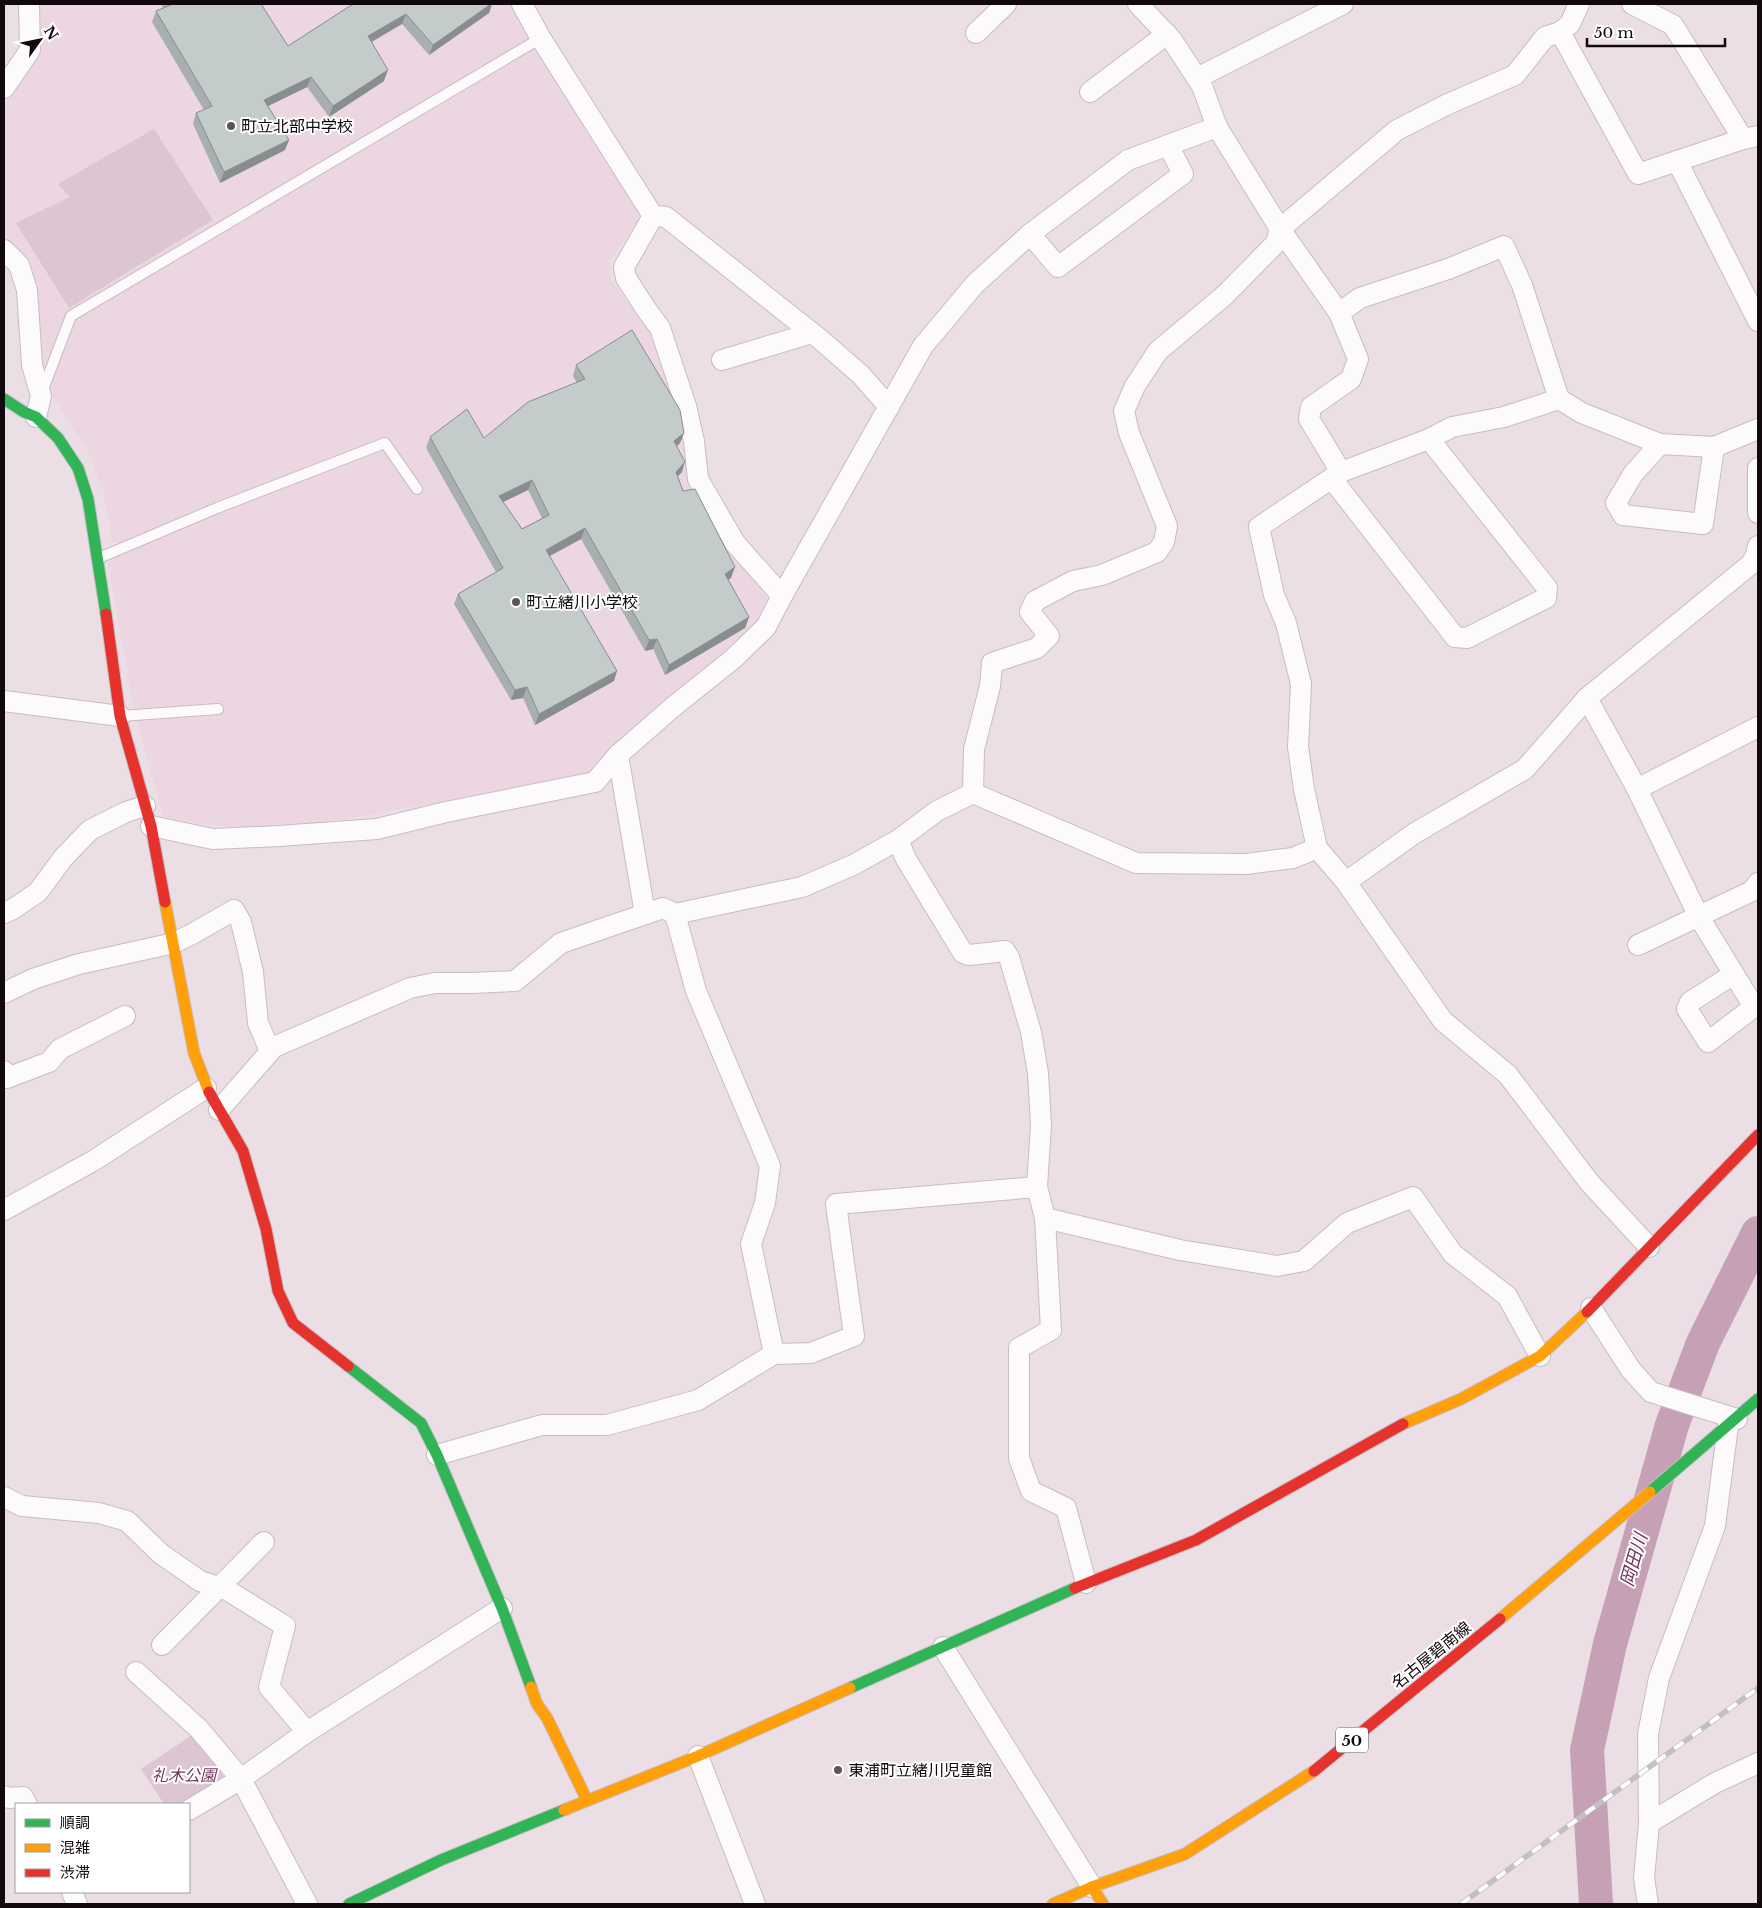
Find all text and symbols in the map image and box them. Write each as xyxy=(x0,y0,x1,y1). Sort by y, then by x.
north arrow xyxy=(15,15,65,65)
scale bar xyxy=(1587,15,1724,47)
text: N xyxy=(40,22,62,43)
text: 50 m xyxy=(1594,23,1634,42)
place label: 町立北部中学校 xyxy=(241,116,353,136)
marker: 町立北部中学校 xyxy=(225,120,237,132)
place label: 町立緒川小学校 xyxy=(526,592,638,612)
marker: 町立緒川小学校 xyxy=(510,596,522,608)
water label: 岡田川 xyxy=(1616,1529,1653,1589)
street label: 名古屋碧南線 xyxy=(1387,1617,1475,1693)
road number: 50 xyxy=(1336,1728,1368,1752)
place label: 東浦町立緒川児童館 xyxy=(848,1760,992,1780)
marker: 東浦町立緒川児童館 xyxy=(832,1764,844,1776)
park label: 礼木公園 xyxy=(152,1765,218,1785)
legend xyxy=(15,1803,190,1893)
text: 順調 xyxy=(60,1813,90,1832)
text: 混雑 xyxy=(60,1838,90,1857)
text: 渋滞 xyxy=(60,1863,90,1882)

